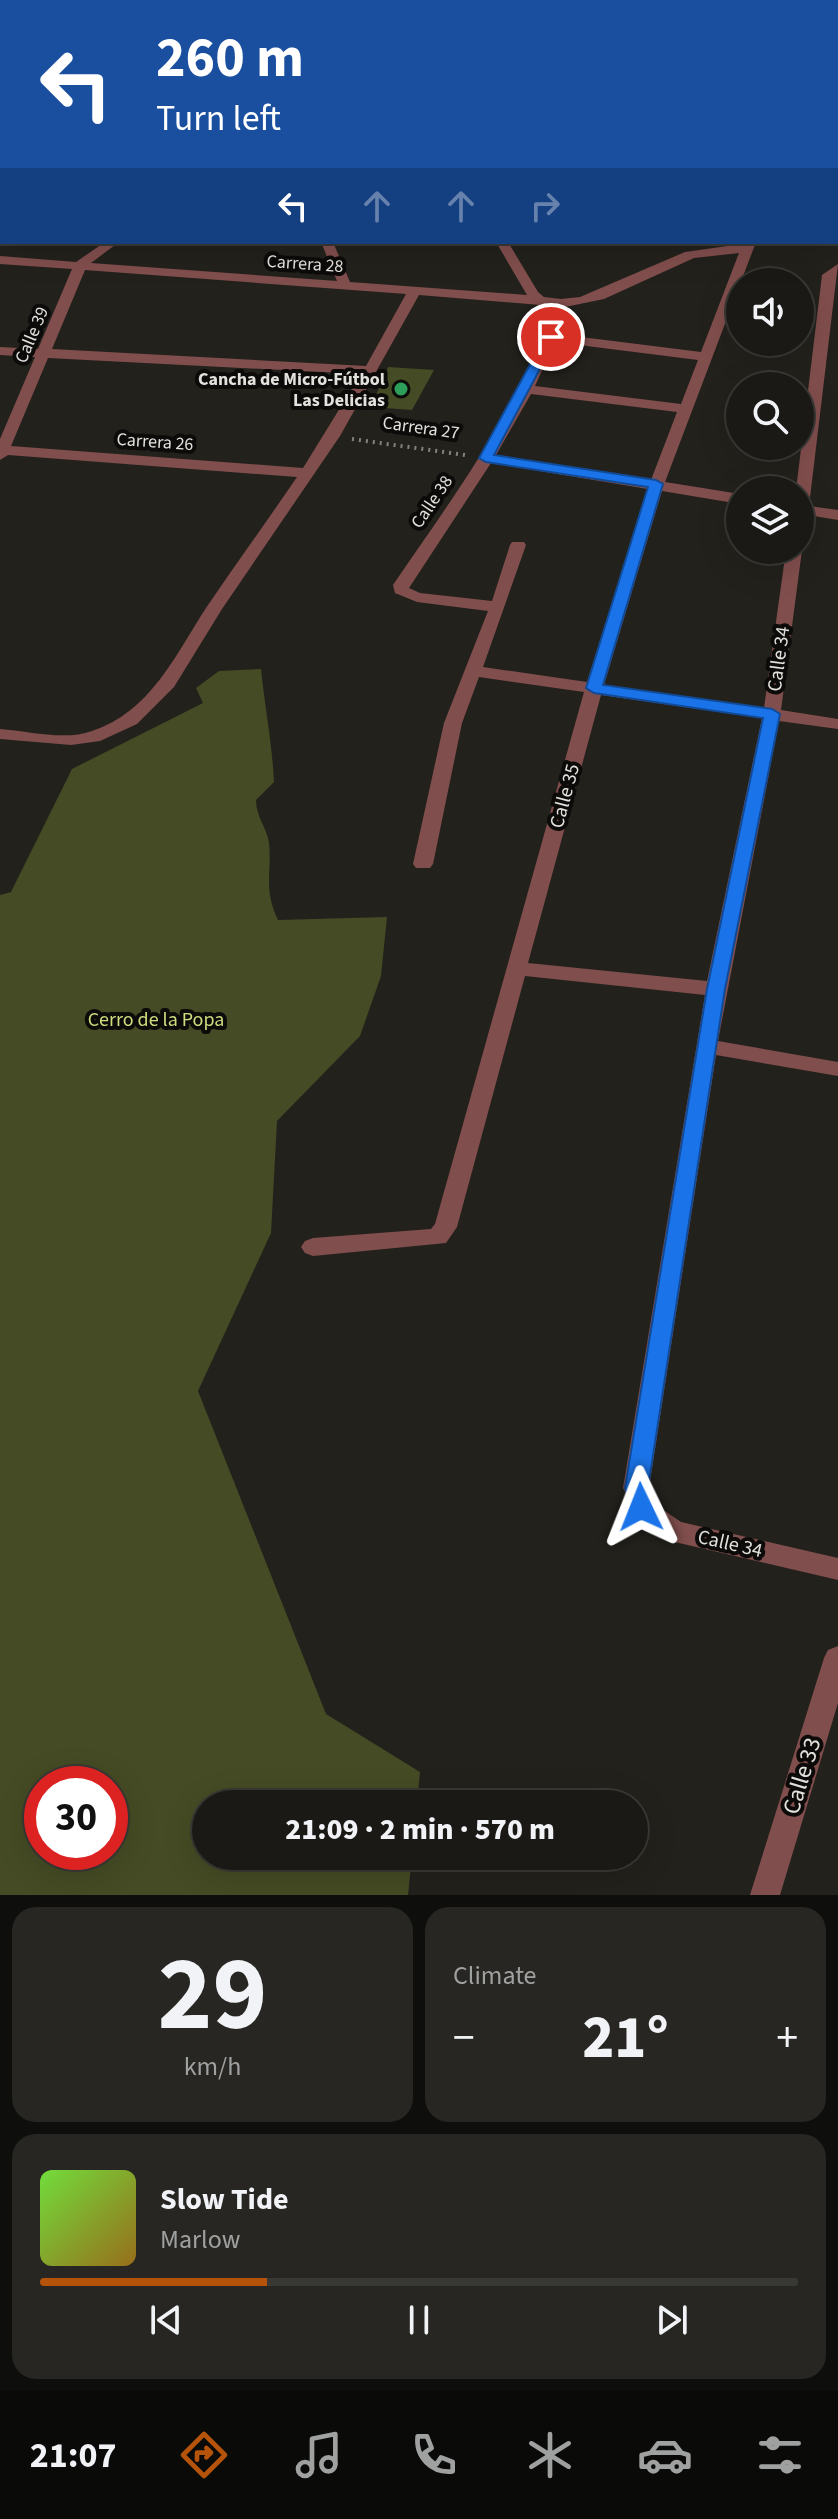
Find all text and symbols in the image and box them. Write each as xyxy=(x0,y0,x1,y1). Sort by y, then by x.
text: 260 m xyxy=(156,19,304,98)
icon: left xyxy=(24,32,128,136)
text: Turn left xyxy=(156,93,281,144)
icon: left xyxy=(271,184,315,228)
icon: ahead xyxy=(355,184,399,228)
icon: ahead xyxy=(439,184,483,228)
icon: right xyxy=(523,184,567,228)
street label: Carrera 28 xyxy=(266,249,344,279)
map controls xyxy=(726,268,814,564)
button: sound xyxy=(726,268,814,356)
street label: Calle 39 xyxy=(9,303,55,367)
pin xyxy=(517,303,585,371)
icon: arrive xyxy=(529,315,573,359)
place label: Cancha de Micro-Fútbol Las Delicias xyxy=(198,367,385,413)
button: search xyxy=(726,372,814,460)
marker: Cancha de Micro-Fútbol Las Delicias xyxy=(392,380,410,398)
street label: Carrera 27 xyxy=(381,410,461,446)
street label: Carrera 26 xyxy=(116,427,194,457)
street label: Calle 38 xyxy=(405,471,459,533)
button: layers xyxy=(726,476,814,564)
street label: Calle 34 xyxy=(761,625,797,693)
street label: Calle 35 xyxy=(543,761,587,831)
park label: Cerro de la Popa xyxy=(88,1006,224,1034)
position arrow xyxy=(599,1465,683,1549)
street label: Calle 34 xyxy=(695,1523,765,1565)
street label: Calle 33 xyxy=(774,1733,830,1819)
speed limit sign: 30 xyxy=(24,1766,128,1870)
text: 21:09 · 2 min · 570 m xyxy=(285,1808,555,1851)
text: 29 xyxy=(158,1922,267,2070)
text: Climate xyxy=(453,1957,537,1994)
text: 21° xyxy=(582,1996,669,2081)
text: − xyxy=(453,2007,475,2070)
text: + xyxy=(776,2007,798,2070)
text: km/h xyxy=(184,2048,241,2085)
text: Slow Tide xyxy=(160,2178,289,2221)
text: Marlow xyxy=(160,2221,240,2258)
icon: previous xyxy=(144,2298,188,2342)
icon: pause xyxy=(397,2298,441,2342)
icon: next xyxy=(650,2298,694,2342)
icon: directions xyxy=(176,2427,232,2483)
icon: music xyxy=(291,2427,347,2483)
icon: phone xyxy=(406,2427,462,2483)
icon: climate xyxy=(522,2427,578,2483)
icon: car xyxy=(637,2427,693,2483)
icon: filters xyxy=(752,2427,808,2483)
text: 21:07 xyxy=(30,2430,116,2481)

